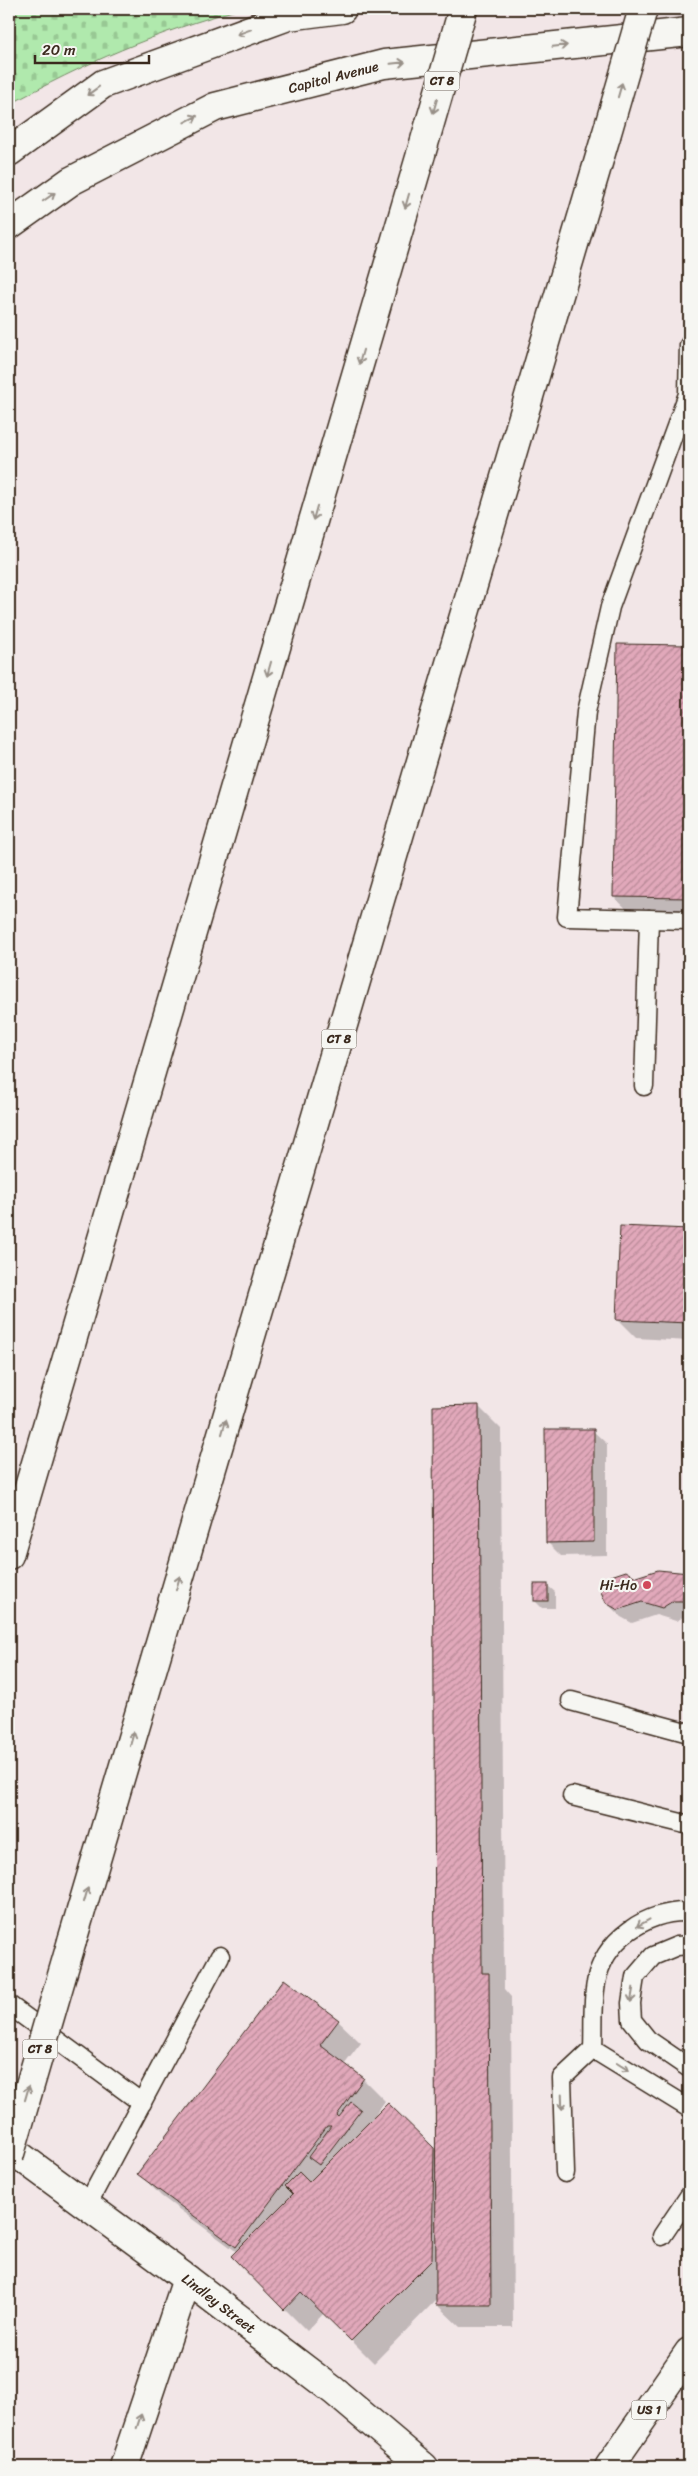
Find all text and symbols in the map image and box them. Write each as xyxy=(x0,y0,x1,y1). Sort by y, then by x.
one-way arrow xyxy=(237,28,252,37)
scale bar xyxy=(35,32,149,64)
text: 20 m xyxy=(42,37,76,63)
one-way arrow xyxy=(551,41,567,51)
street label: Capitol Avenue xyxy=(285,53,381,100)
one-way arrow xyxy=(390,58,406,68)
road number: CT 8 xyxy=(424,72,460,90)
one-way arrow xyxy=(615,82,625,98)
one-way arrow xyxy=(86,86,100,96)
one-way arrow xyxy=(429,98,439,114)
one-way arrow xyxy=(183,114,198,123)
one-way arrow xyxy=(41,192,55,202)
one-way arrow xyxy=(402,193,411,209)
one-way arrow xyxy=(356,348,366,364)
one-way arrow xyxy=(310,504,320,520)
one-way arrow xyxy=(264,660,274,676)
road number: CT 8 xyxy=(322,1030,356,1048)
one-way arrow xyxy=(220,1419,230,1435)
place label: Hi-Ho xyxy=(600,1573,637,1598)
one-way arrow xyxy=(173,1575,183,1591)
marker: Hi-Ho xyxy=(641,1579,653,1591)
one-way arrow xyxy=(127,1731,137,1747)
one-way arrow xyxy=(81,1887,91,1903)
one-way arrow xyxy=(635,1918,650,1928)
one-way arrow xyxy=(627,1986,637,2002)
road number: CT 8 xyxy=(22,2040,58,2058)
one-way arrow xyxy=(615,2063,629,2073)
one-way arrow xyxy=(23,2086,33,2102)
one-way arrow xyxy=(558,2093,567,2109)
street label: Lindley Street xyxy=(176,2267,261,2340)
road number: US 1 xyxy=(632,2400,666,2420)
one-way arrow xyxy=(135,2413,145,2429)

